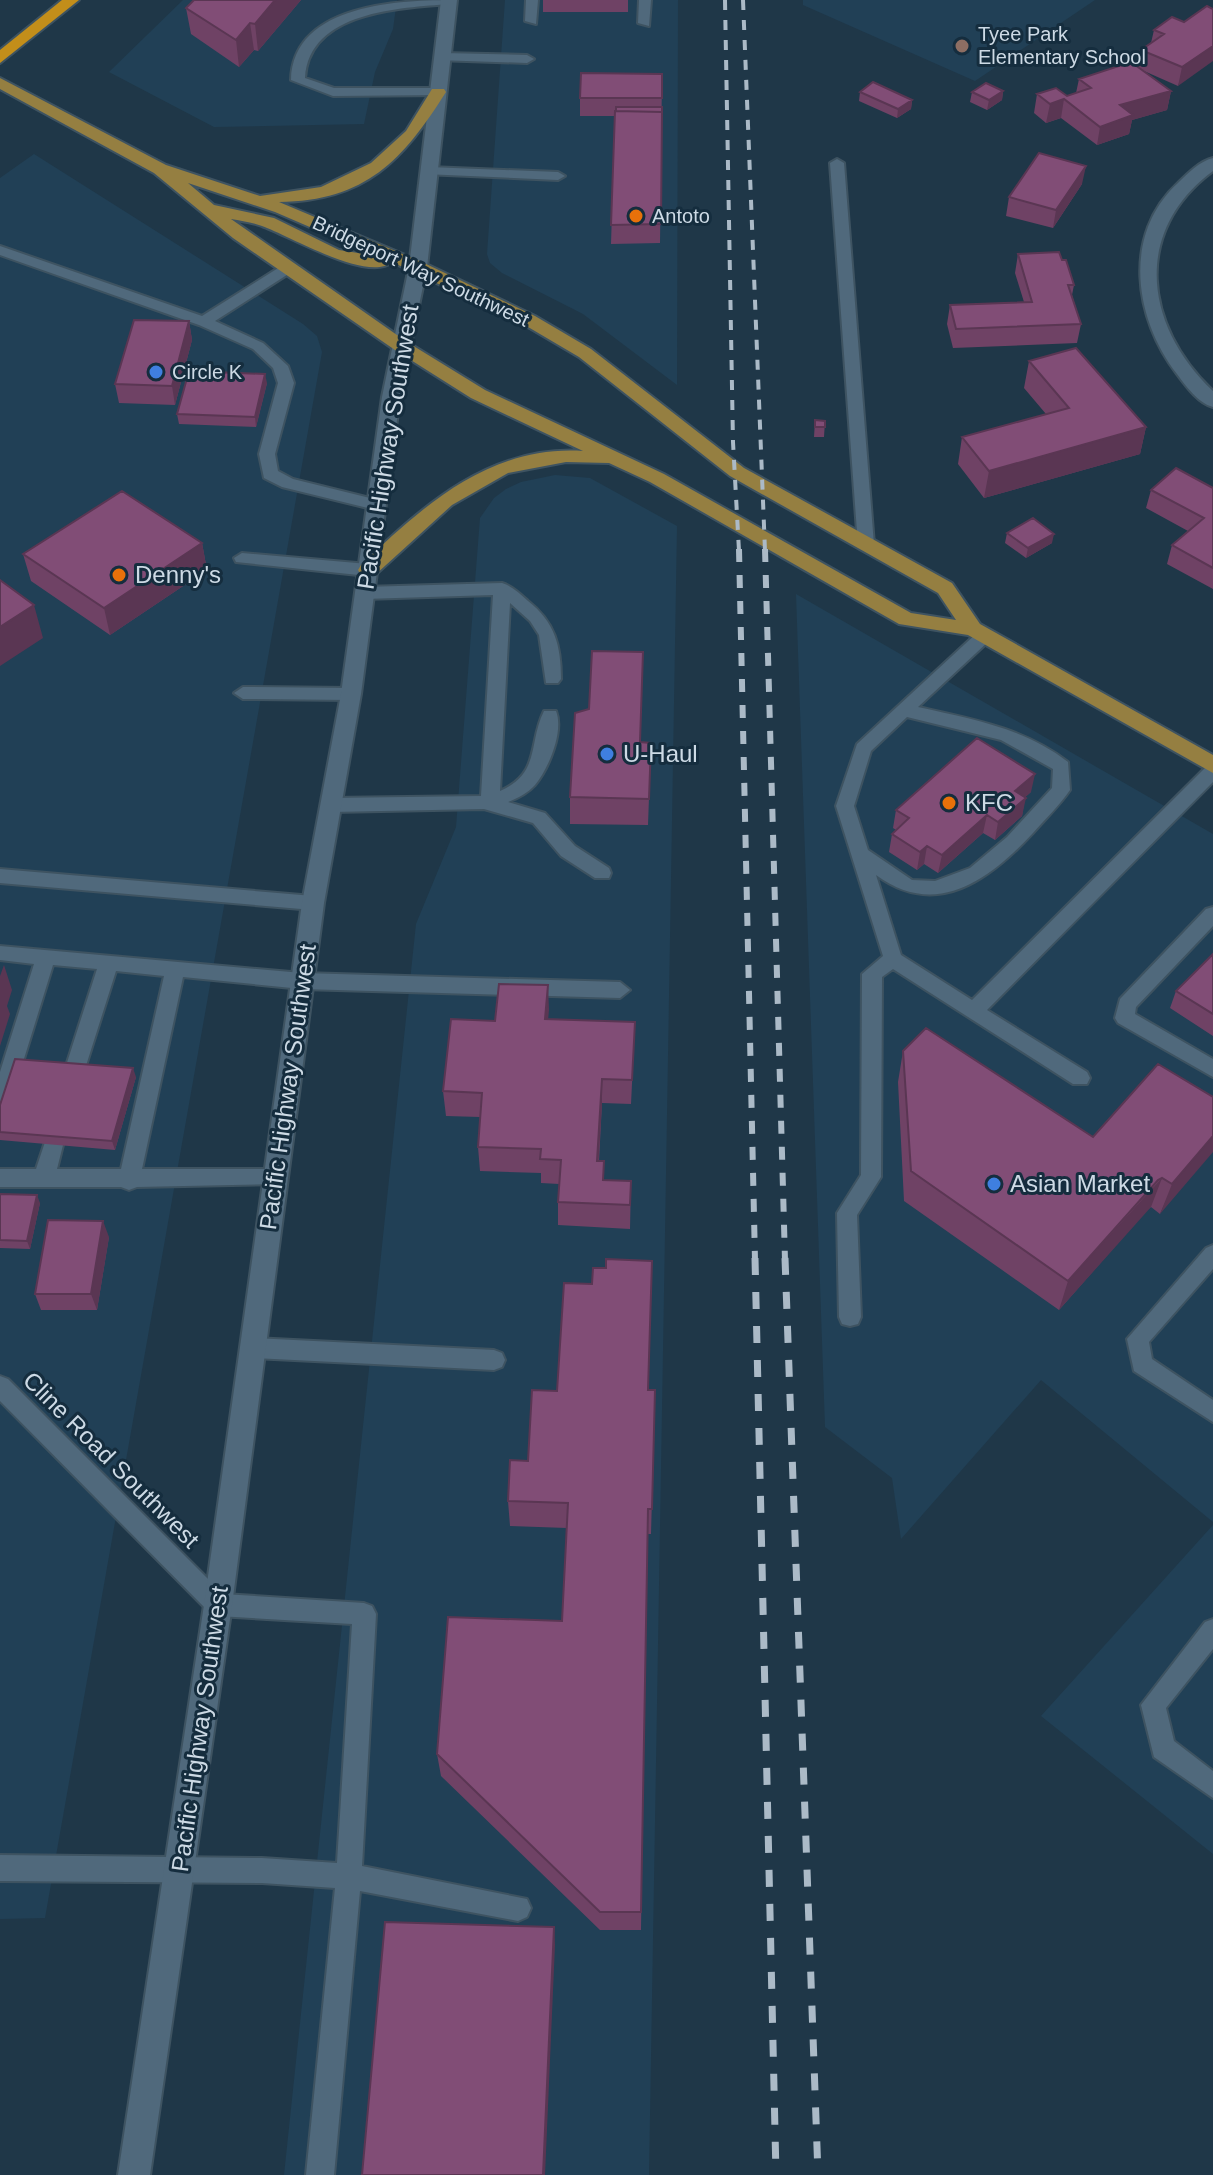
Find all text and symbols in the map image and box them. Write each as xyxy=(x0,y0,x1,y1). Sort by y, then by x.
place label: Tyee Park Elementary School xyxy=(978,23,1146,68)
marker: Tyee Park Elementary School xyxy=(953,37,971,55)
place label: Antoto xyxy=(652,205,710,227)
marker: Antoto xyxy=(627,207,645,225)
street label: Bridgeport Way Southwest xyxy=(309,211,533,331)
street label: Pacific Highway Southwest xyxy=(352,302,423,591)
place label: Circle K xyxy=(172,361,243,383)
marker: Circle K xyxy=(147,363,165,381)
place label: Denny's xyxy=(135,561,221,588)
marker: Denny's xyxy=(110,566,128,584)
place label: U-Haul xyxy=(623,740,698,767)
marker: U-Haul xyxy=(598,745,616,763)
place label: KFC xyxy=(965,789,1013,816)
marker: KFC xyxy=(940,794,958,812)
street label: Pacific Highway Southwest xyxy=(254,942,321,1231)
place label: Asian Market xyxy=(1010,1170,1150,1197)
marker: Asian Market xyxy=(985,1175,1003,1193)
street label: Cline Road Southwest xyxy=(18,1366,205,1553)
street label: Pacific Highway Southwest xyxy=(166,1584,233,1873)

